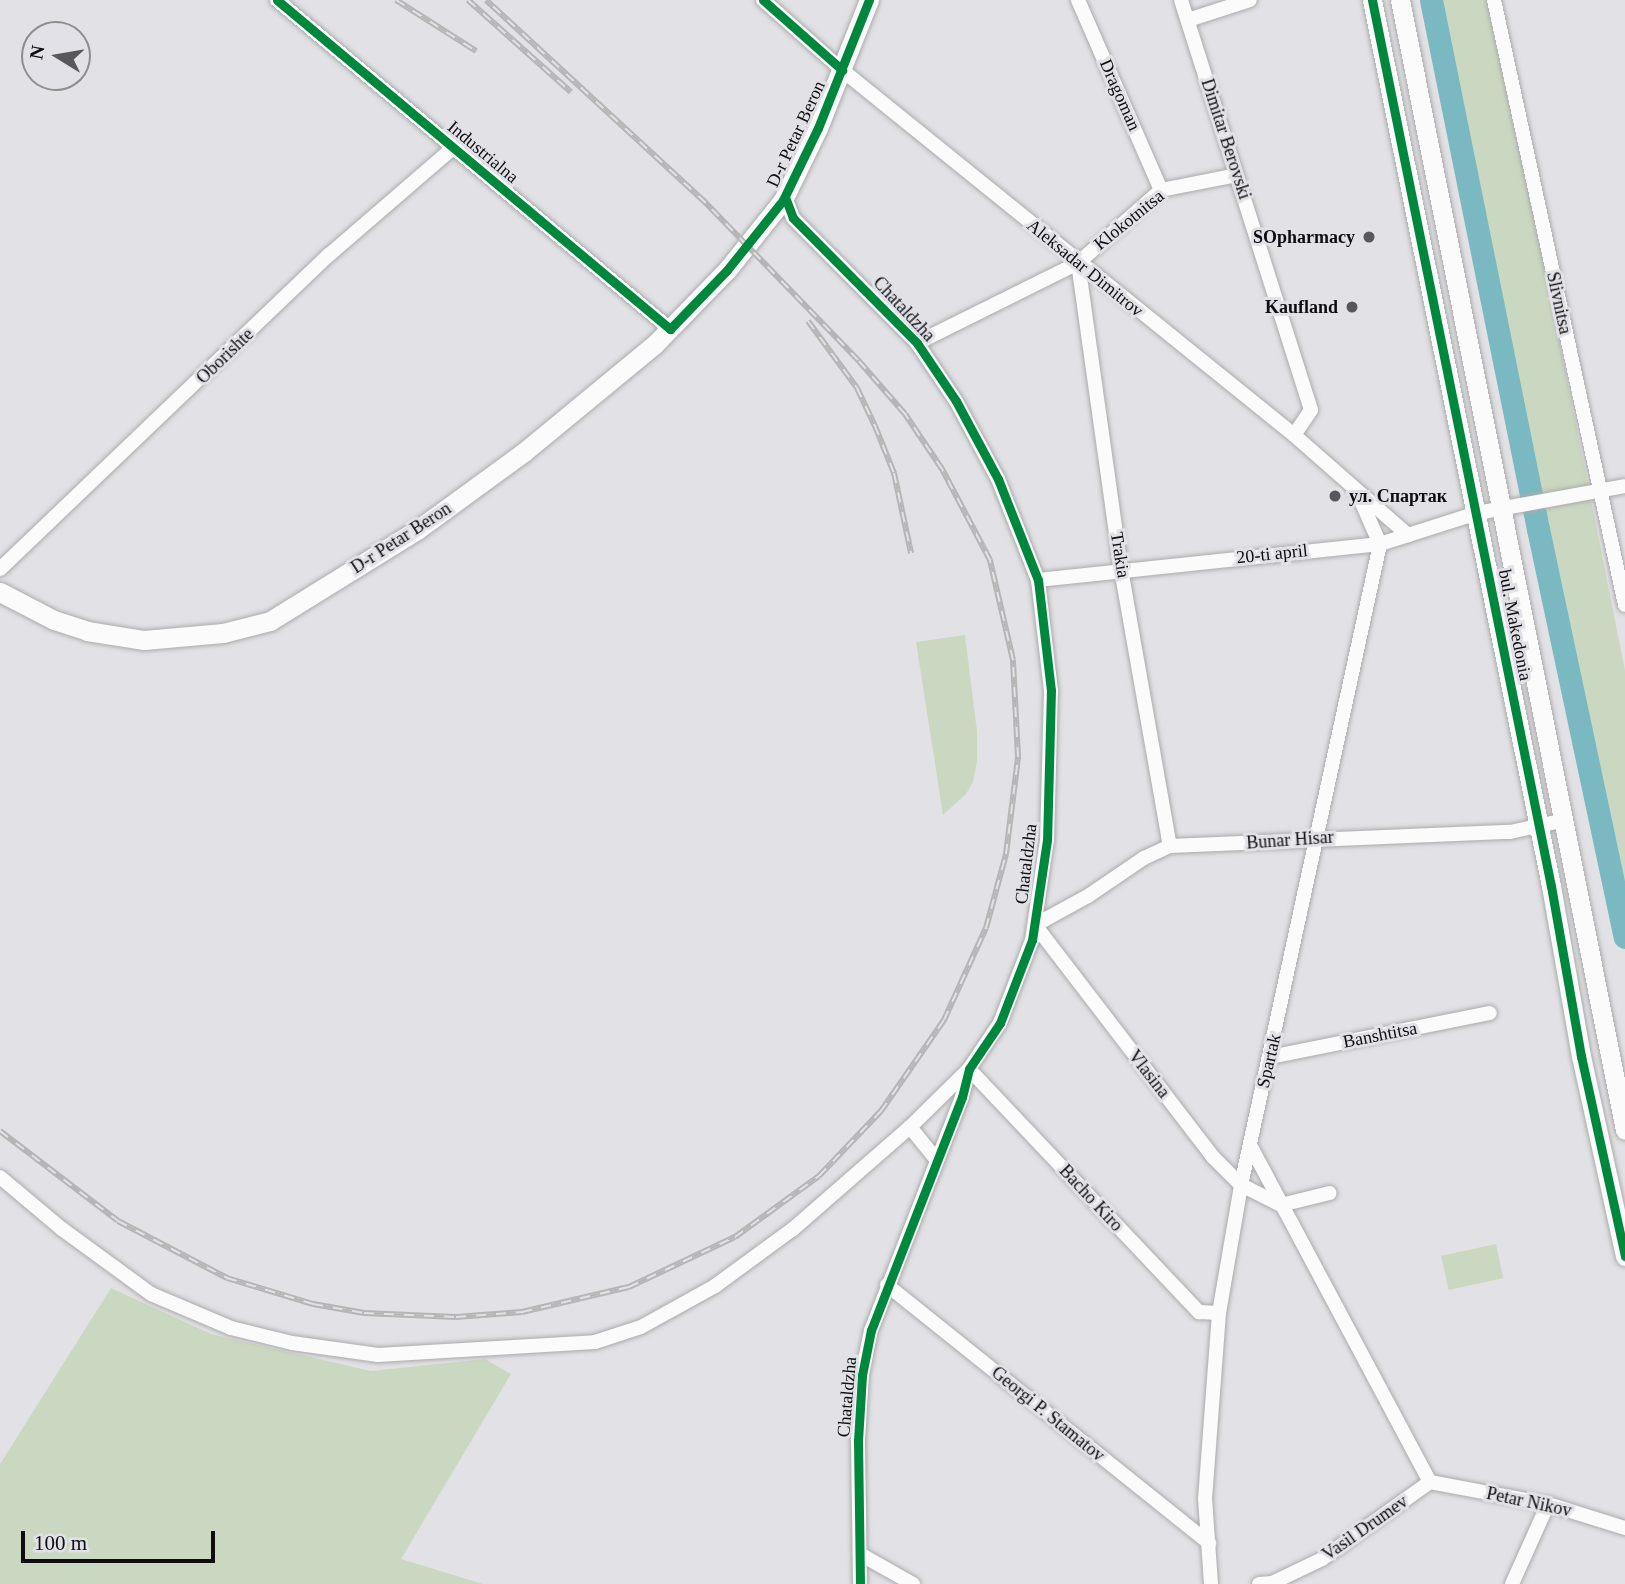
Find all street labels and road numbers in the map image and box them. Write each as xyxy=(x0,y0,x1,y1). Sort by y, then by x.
street label: Dragoman xyxy=(1095,56,1145,134)
street label: Dimitar Berovski xyxy=(1196,76,1256,202)
street label: D-r Petar Beron xyxy=(762,77,830,191)
street label: Industrialna xyxy=(443,116,523,188)
street label: Klokotnitsa xyxy=(1090,185,1168,255)
street label: Aleksadar Dimitrov xyxy=(1022,214,1148,322)
street label: Slivnitsa xyxy=(1542,270,1576,336)
street label: Chataldzha xyxy=(868,272,940,346)
street label: Oborishte xyxy=(192,324,258,388)
street label: D-r Petar Beron xyxy=(347,498,455,578)
street label: Trakia xyxy=(1106,530,1134,580)
street label: 20-ti april xyxy=(1235,540,1309,568)
street label: bul. Makedonia xyxy=(1494,567,1536,683)
street label: Chataldzha xyxy=(1010,823,1042,905)
street label: Bunar Hisar xyxy=(1246,826,1334,854)
street label: Banshtitsa xyxy=(1341,1017,1419,1053)
street label: Spartak xyxy=(1252,1032,1286,1090)
street label: Vlasina xyxy=(1124,1046,1174,1102)
street label: Bacho Kiro xyxy=(1055,1160,1127,1236)
street label: Chataldzha xyxy=(833,1356,861,1438)
street label: Georgi P. Stamatov xyxy=(987,1362,1109,1466)
street label: Petar Nikov xyxy=(1484,1482,1574,1522)
street label: Vasil Drumev xyxy=(1318,1491,1412,1565)

